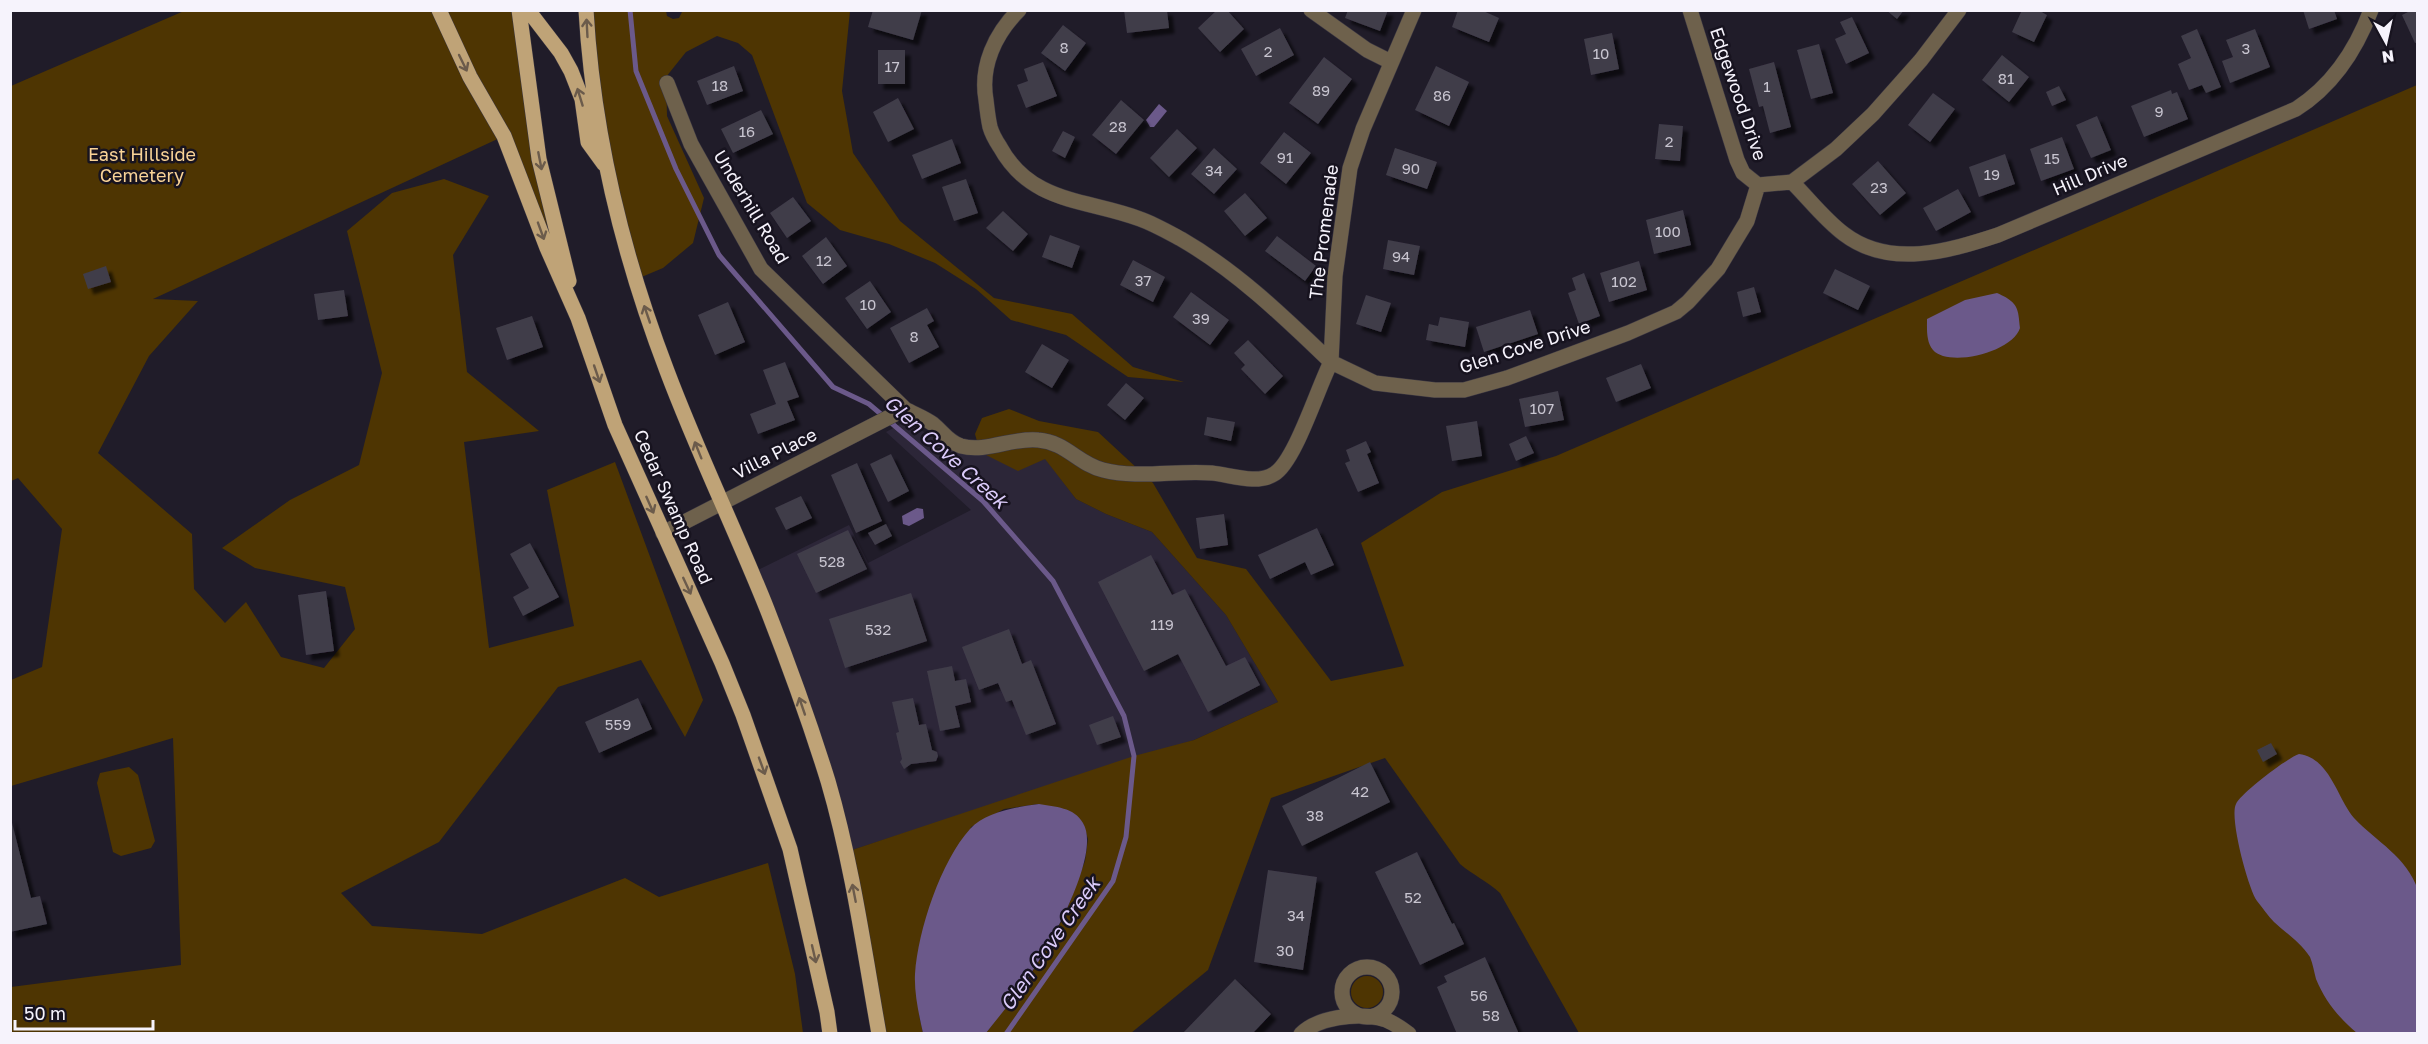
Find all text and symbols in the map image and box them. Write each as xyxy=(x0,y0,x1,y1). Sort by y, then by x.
north arrow xyxy=(2356,12,2416,72)
one-way arrow xyxy=(581,19,592,39)
street label: Edgewood Drive xyxy=(1706,24,1772,163)
house number: 8 xyxy=(1059,38,1069,56)
house number: 3 xyxy=(2242,39,2250,57)
house number: 2 xyxy=(1264,42,1272,60)
house number: 10 xyxy=(1593,44,1609,62)
text: N xyxy=(2381,46,2396,68)
one-way arrow xyxy=(458,54,470,72)
house number: 17 xyxy=(884,57,900,75)
house number: 81 xyxy=(1998,69,2014,87)
house number: 18 xyxy=(712,76,728,94)
house number: 1 xyxy=(1763,77,1771,95)
house number: 89 xyxy=(1312,81,1330,99)
house number: 86 xyxy=(1433,86,1451,104)
one-way arrow xyxy=(574,88,585,107)
house number: 9 xyxy=(2154,102,2164,120)
house number: 28 xyxy=(1109,117,1127,135)
house number: 16 xyxy=(739,122,755,140)
house number: 2 xyxy=(1665,132,1673,150)
park label: East Hillside Cemetery xyxy=(88,143,196,186)
street label: Underhill Road xyxy=(709,146,794,267)
house number: 91 xyxy=(1277,148,1293,166)
street label: Hill Drive xyxy=(2049,148,2130,200)
house number: 15 xyxy=(2044,149,2060,167)
one-way arrow xyxy=(535,151,546,170)
house number: 90 xyxy=(1402,159,1420,177)
house number: 34 xyxy=(1205,161,1223,179)
street label: The Promenade xyxy=(1304,163,1342,301)
house number: 19 xyxy=(1984,165,2000,183)
house number: 23 xyxy=(1870,178,1888,196)
one-way arrow xyxy=(536,221,547,240)
house number: 100 xyxy=(1655,222,1681,240)
house number: 94 xyxy=(1392,247,1410,265)
house number: 12 xyxy=(816,251,832,269)
house number: 37 xyxy=(1135,271,1151,289)
house number: 102 xyxy=(1611,272,1637,290)
house number: 10 xyxy=(860,295,876,313)
one-way arrow xyxy=(641,305,652,324)
house number: 39 xyxy=(1192,309,1210,327)
street label: Glen Cove Drive xyxy=(1457,315,1593,378)
house number: 8 xyxy=(909,327,919,345)
one-way arrow xyxy=(593,364,604,383)
water label: Glen Cove Creek xyxy=(880,390,1015,515)
house number: 107 xyxy=(1530,399,1554,417)
street label: Villa Place xyxy=(729,423,820,484)
street label: Cedar Swamp Road xyxy=(630,426,718,587)
one-way arrow xyxy=(692,441,703,460)
one-way arrow xyxy=(645,496,656,514)
house number: 528 xyxy=(819,552,845,570)
one-way arrow xyxy=(682,576,693,595)
house number: 119 xyxy=(1150,615,1174,633)
house number: 532 xyxy=(865,620,891,638)
one-way arrow xyxy=(795,697,806,716)
house number: 559 xyxy=(605,715,631,733)
one-way arrow xyxy=(758,756,769,775)
house number: 42 xyxy=(1351,782,1369,800)
house number: 38 xyxy=(1306,806,1324,824)
water label: Glen Cove Creek xyxy=(994,870,1106,1015)
one-way arrow xyxy=(848,884,859,903)
house number: 52 xyxy=(1404,888,1422,906)
house number: 34 xyxy=(1287,906,1305,924)
house number: 30 xyxy=(1276,941,1294,959)
one-way arrow xyxy=(809,943,820,963)
house number: 56 xyxy=(1470,986,1488,1004)
scale bar xyxy=(15,993,153,1031)
text: 50 m xyxy=(24,1002,66,1024)
house number: 58 xyxy=(1482,1006,1500,1024)

